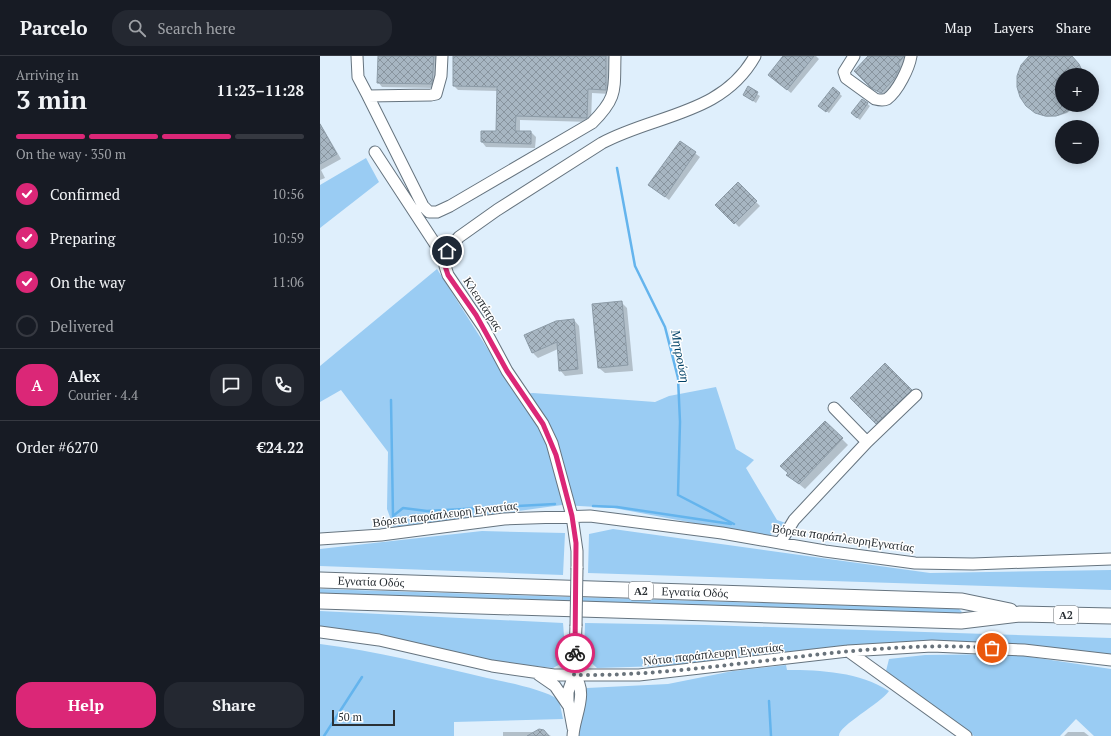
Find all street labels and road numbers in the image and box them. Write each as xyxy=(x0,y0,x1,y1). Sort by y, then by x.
street label: Κλεοπάτρας xyxy=(461,274,506,334)
street label: Βόρεια παράπλευρη Εγνατίας xyxy=(371,497,519,530)
street label: Βόρεια παράπλευρηΕγνατίας xyxy=(771,520,915,555)
street label: Εγνατία Οδός xyxy=(337,573,405,590)
road number: Α2 xyxy=(629,582,653,600)
street label: Εγνατία Οδός xyxy=(661,583,729,600)
road number: Α2 xyxy=(1054,606,1078,624)
street label: Νότια παράπλευρη Εγνατίας xyxy=(642,639,784,668)

